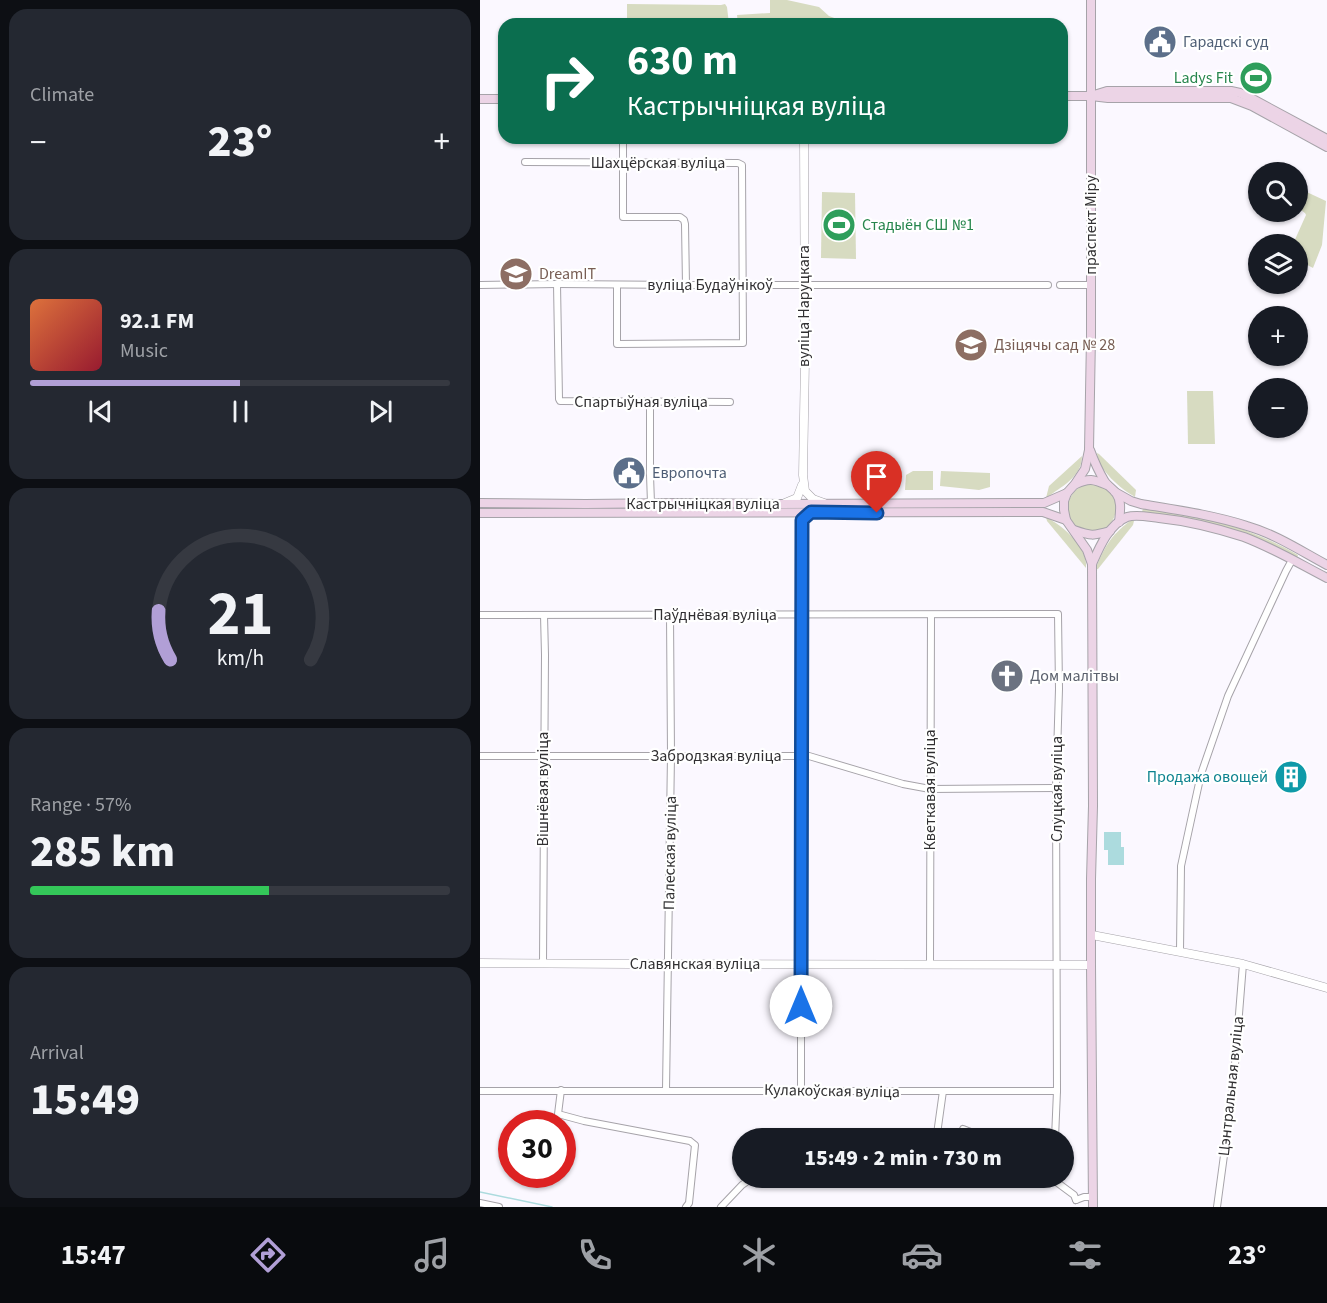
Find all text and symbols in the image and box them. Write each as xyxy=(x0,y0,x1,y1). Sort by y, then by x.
public building icon: Гарадскі суд xyxy=(1142,24,1178,60)
text: 630 m xyxy=(627,31,738,91)
place label: Гарадскі суд xyxy=(1183,31,1269,53)
icon: right xyxy=(528,42,606,120)
sports icon: Ladys Fit xyxy=(1238,60,1274,96)
place label: Ladys Fit xyxy=(1174,67,1234,89)
text: Climate xyxy=(30,81,94,109)
text: Кастрычніцкая вуліца xyxy=(627,87,886,126)
text: 23° xyxy=(208,110,272,174)
text: − xyxy=(30,119,46,166)
text: + xyxy=(434,119,450,166)
street label: Шахцёрская вуліца xyxy=(591,152,725,174)
map controls xyxy=(1248,162,1308,438)
button: search xyxy=(1248,162,1308,222)
street label: праспект Міру xyxy=(1080,175,1102,275)
sports icon: Стадыён СШ №1 xyxy=(821,207,857,243)
place label: Стадыён СШ №1 xyxy=(862,214,974,236)
button: layers xyxy=(1248,234,1308,294)
street label: вуліца Наруцкага xyxy=(793,245,815,367)
school or university icon: DreamIT xyxy=(498,256,534,292)
place label: DreamIT xyxy=(539,263,596,285)
street label: вуліца Будаўнікоў xyxy=(647,274,773,296)
text: 92.1 FM xyxy=(120,305,194,337)
button: + xyxy=(1248,306,1308,366)
school or university icon: Дзіцячы сад № 28 xyxy=(953,327,989,363)
place label: Дзіцячы сад № 28 xyxy=(994,334,1115,356)
text: Music xyxy=(120,337,168,365)
button: − xyxy=(1248,378,1308,438)
street label: Спартыўная вуліца xyxy=(574,391,708,413)
icon: previous xyxy=(84,395,117,428)
icon: pause xyxy=(224,395,257,428)
icon: next xyxy=(364,395,397,428)
pin xyxy=(851,451,902,513)
public building icon: Европочта xyxy=(611,455,647,491)
icon: arrive xyxy=(860,460,893,493)
place label: Европочта xyxy=(652,462,727,484)
street label: Кастрычніцкая вуліца xyxy=(626,493,780,515)
text: 21 xyxy=(207,571,273,660)
street label: Паўднёвая вуліца xyxy=(653,604,777,626)
text: km/h xyxy=(216,644,264,675)
church icon: Дом малітвы xyxy=(989,658,1025,694)
place label: Дом малітвы xyxy=(1030,665,1119,687)
street label: Кветкавая вуліца xyxy=(919,730,941,850)
street label: Вішнёвая вуліца xyxy=(532,732,554,846)
street label: Слуцкая вуліца xyxy=(1046,736,1068,842)
street label: Забродзкая вуліца xyxy=(650,745,782,767)
building icon: Продажа овощей xyxy=(1273,759,1309,795)
place label: Продажа овощей xyxy=(1147,766,1268,788)
text: Range · 57% xyxy=(30,791,131,819)
street label: Палеская вуліца xyxy=(658,796,682,910)
text: 285 km xyxy=(30,820,175,884)
street label: Славянская вуліца xyxy=(630,953,760,975)
position arrow xyxy=(769,974,833,1038)
street label: Цэнтральная вуліца xyxy=(1213,1015,1249,1157)
text: Arrival xyxy=(30,1039,84,1067)
text: 15:49 xyxy=(30,1068,140,1132)
street label: Кулакоўская вуліца xyxy=(764,1079,900,1103)
speed limit sign: 30 xyxy=(498,1110,576,1188)
text: 15:49 · 2 min · 730 m xyxy=(804,1142,1002,1174)
icon: directions xyxy=(247,1234,289,1276)
icon: music xyxy=(411,1234,453,1276)
icon: phone xyxy=(574,1234,616,1276)
icon: climate xyxy=(738,1234,780,1276)
icon: car xyxy=(901,1234,943,1276)
icon: filters xyxy=(1064,1234,1106,1276)
text: 15:47 xyxy=(61,1236,126,1275)
text: 23° xyxy=(1228,1236,1266,1275)

